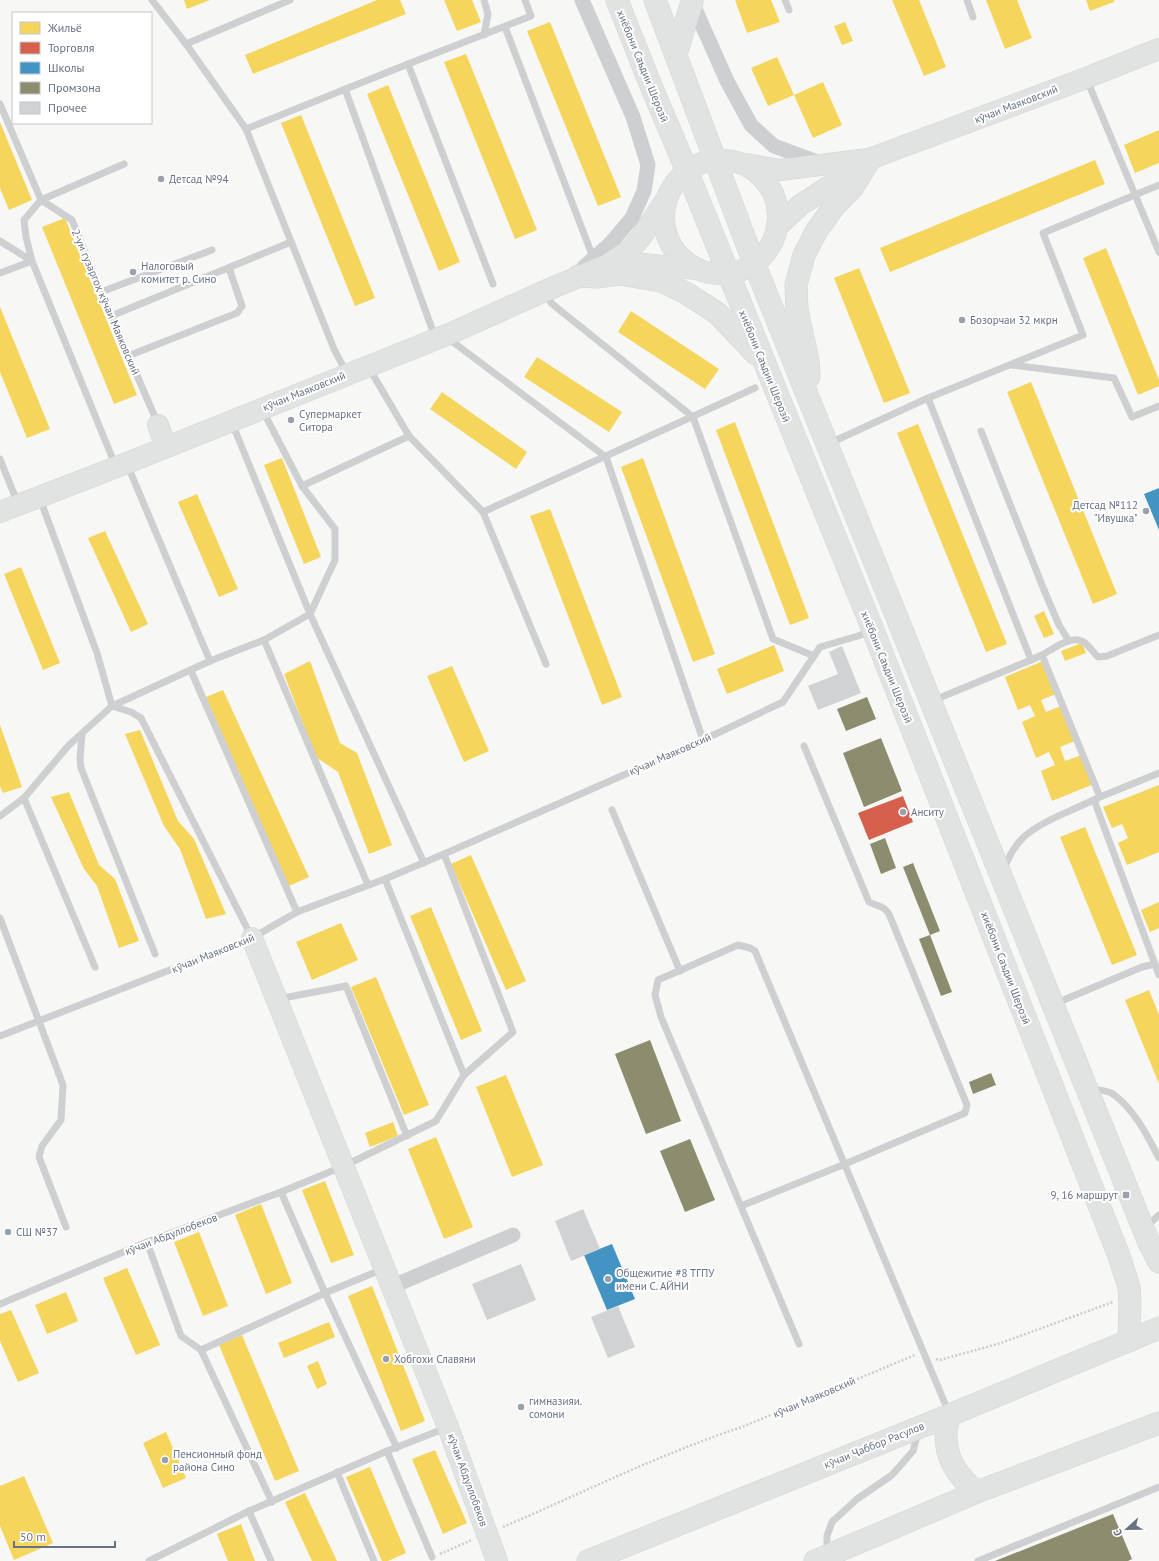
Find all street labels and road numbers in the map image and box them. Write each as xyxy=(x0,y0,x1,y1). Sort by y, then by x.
street label: хиёбони Саъдии Шерозӣ xyxy=(614,8,672,124)
street label: кӯчаи Маяковский xyxy=(972,82,1060,126)
street label: 2-ум гузаргоҳ кӯчаи Маяковский xyxy=(69,227,143,377)
street label: хиёбони Саъдии Шерозӣ xyxy=(736,308,794,424)
street label: кӯчаи Маяковский xyxy=(260,368,348,414)
street label: хиёбони Саъдии Шерозӣ xyxy=(858,609,916,725)
street label: кӯчаи Маяковский xyxy=(627,730,713,778)
street label: хиёбони Саъдии Шерозӣ xyxy=(978,910,1034,1026)
street label: кӯчаи Маяковский xyxy=(169,930,257,976)
street label: кӯчаи Абдуллобеков xyxy=(123,1210,219,1258)
street label: кӯчаи Маяковский xyxy=(771,1373,857,1421)
street label: кӯчаи Ҷаббор Расулов xyxy=(822,1418,926,1472)
street label: кӯчаи Абдуллобеков xyxy=(445,1432,491,1528)

